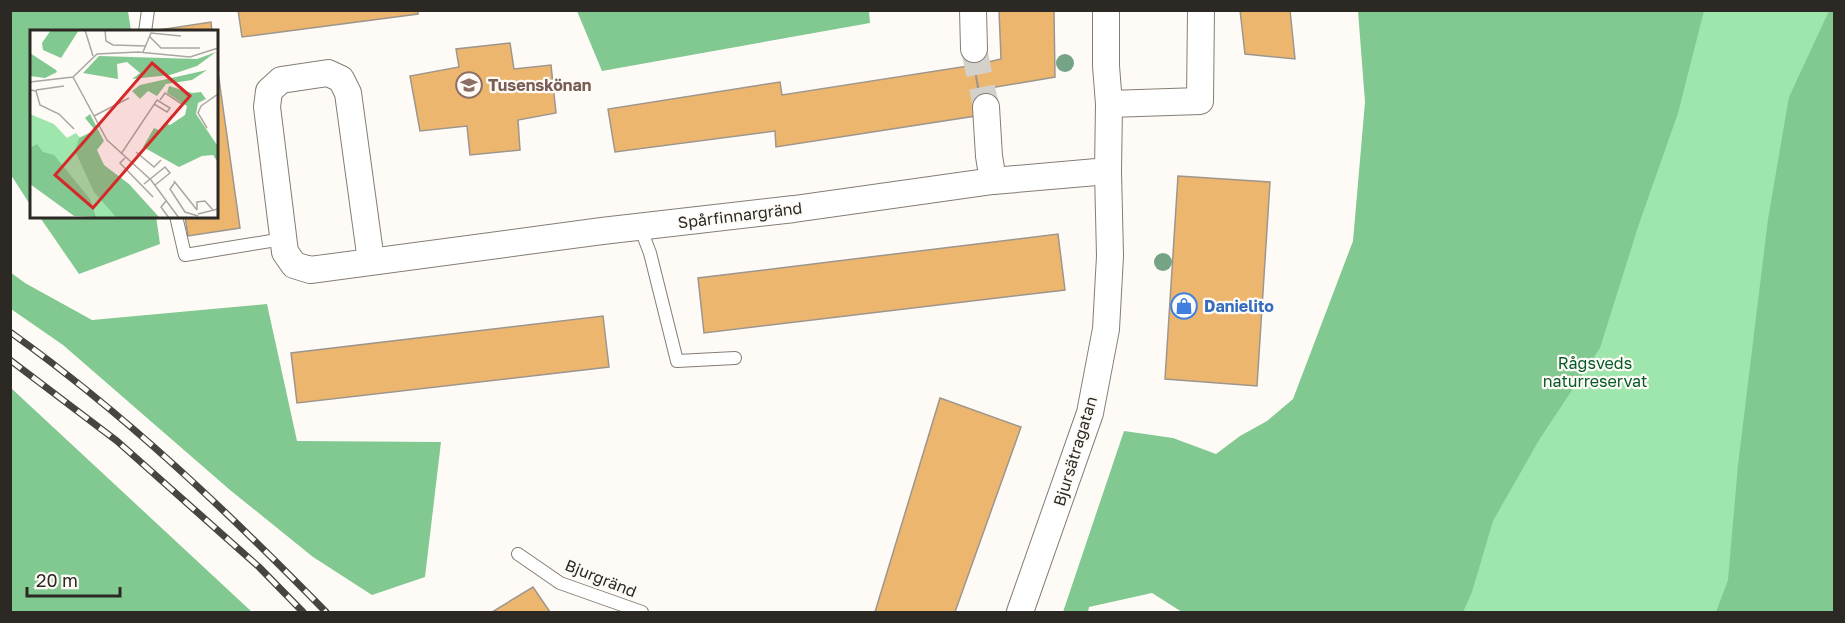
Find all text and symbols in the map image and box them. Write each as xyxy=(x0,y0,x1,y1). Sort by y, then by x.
inset map xyxy=(30,30,218,218)
school or university icon: Tusenskönan xyxy=(454,70,484,100)
place label: Tusenskönan xyxy=(488,75,592,95)
street label: Spårfinnargränd xyxy=(677,197,803,233)
shop icon: Danielito xyxy=(1169,291,1199,321)
place label: Danielito xyxy=(1204,296,1274,316)
park label: Rågsveds naturreservat xyxy=(1543,353,1647,391)
street label: Bjursätragatan xyxy=(1049,394,1101,508)
street label: Bjurgränd xyxy=(562,555,640,601)
scale bar xyxy=(27,560,120,598)
text: 20 m xyxy=(36,569,78,591)

